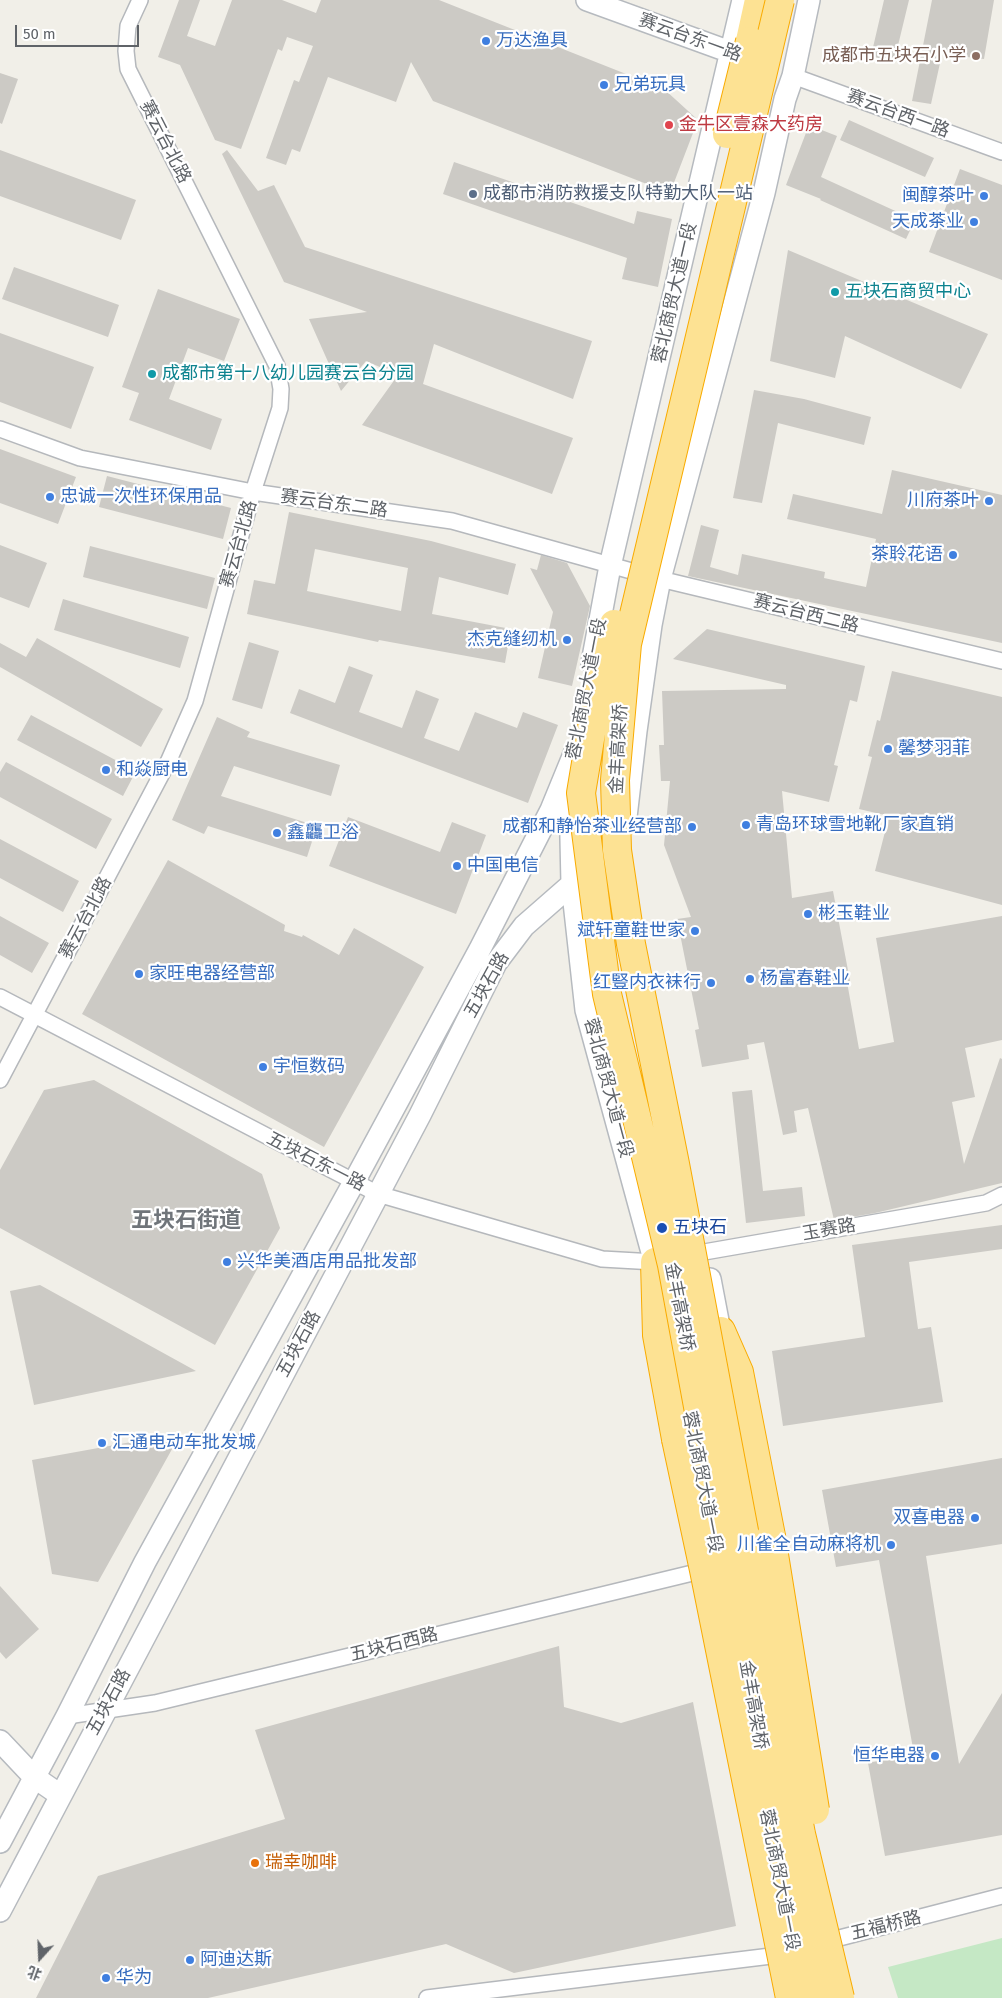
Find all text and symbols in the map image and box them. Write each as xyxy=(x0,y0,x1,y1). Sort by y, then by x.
street label: 赛云台东一路 xyxy=(636,9,744,67)
scale bar xyxy=(18,15,141,47)
text: 50 m xyxy=(23,25,56,43)
place label: 万达渔具 xyxy=(496,30,568,52)
marker: 万达渔具 xyxy=(480,35,492,47)
place label: 成都市五块石小学 xyxy=(822,45,966,67)
marker: 成都市五块石小学 xyxy=(970,50,982,62)
place label: 兄弟玩具 xyxy=(614,74,686,96)
marker: 兄弟玩具 xyxy=(598,79,610,91)
street label: 赛云台西一路 xyxy=(844,85,952,143)
street label: 赛云台北路 xyxy=(135,97,195,187)
place label: 金牛区壹森大药房 xyxy=(679,114,823,136)
marker: 金牛区壹森大药房 xyxy=(663,119,675,131)
place label: 成都市消防救援支队特勤大队一站 xyxy=(483,183,753,205)
place label: 闽醇茶叶 xyxy=(902,185,974,207)
marker: 成都市消防救援支队特勤大队一站 xyxy=(467,188,479,200)
marker: 闽醇茶叶 xyxy=(978,190,990,202)
place label: 天成茶业 xyxy=(892,211,964,233)
marker: 天成茶业 xyxy=(968,216,980,228)
street label: 蓉北商贸大道一段 xyxy=(648,220,702,366)
place label: 五块石商贸中心 xyxy=(845,281,971,303)
marker: 五块石商贸中心 xyxy=(829,286,841,298)
place label: 成都市第十八幼儿园赛云台分园 xyxy=(162,363,414,385)
marker: 成都市第十八幼儿园赛云台分园 xyxy=(146,368,158,380)
place label: 忠诚一次性环保用品 xyxy=(60,486,222,508)
street label: 赛云台东二路 xyxy=(279,486,389,522)
place label: 川府茶叶 xyxy=(907,490,979,512)
marker: 忠诚一次性环保用品 xyxy=(44,491,56,503)
marker: 川府茶叶 xyxy=(983,495,995,507)
street label: 赛云台北路 xyxy=(216,498,262,590)
place label: 茶聆花语 xyxy=(871,544,943,566)
marker: 茶聆花语 xyxy=(947,549,959,561)
street label: 赛云台西二路 xyxy=(751,590,861,638)
street label: 蓉北商贸大道一段 xyxy=(563,616,611,762)
place label: 杰克缝纫机 xyxy=(467,629,557,651)
marker: 杰克缝纫机 xyxy=(561,634,573,646)
street label: 金丰高架桥 xyxy=(606,703,632,795)
place label: 馨梦羽菲 xyxy=(898,738,970,760)
marker: 馨梦羽菲 xyxy=(882,743,894,755)
place label: 和焱厨电 xyxy=(116,759,188,781)
marker: 和焱厨电 xyxy=(100,764,112,776)
place label: 青岛环球雪地靴厂家直销 xyxy=(756,814,954,836)
place label: 成都和静怡茶业经营部 xyxy=(502,816,682,838)
marker: 青岛环球雪地靴厂家直销 xyxy=(740,819,752,831)
marker: 成都和静怡茶业经营部 xyxy=(686,821,698,833)
place label: 鑫龘卫浴 xyxy=(287,822,359,844)
marker: 鑫龘卫浴 xyxy=(271,827,283,839)
place label: 中国电信 xyxy=(467,855,539,877)
marker: 中国电信 xyxy=(451,860,463,872)
street label: 赛云台北路 xyxy=(55,873,117,963)
place label: 彬玉鞋业 xyxy=(818,903,890,925)
marker: 彬玉鞋业 xyxy=(802,908,814,920)
place label: 斌轩童鞋世家 xyxy=(577,920,685,942)
marker: 斌轩童鞋世家 xyxy=(689,925,701,937)
street label: 五块石路 xyxy=(460,948,514,1022)
place label: 家旺电器经营部 xyxy=(149,963,275,985)
marker: 家旺电器经营部 xyxy=(133,968,145,980)
place label: 杨富春鞋业 xyxy=(760,968,850,990)
place label: 红豎内衣袜行 xyxy=(593,972,701,994)
marker: 杨富春鞋业 xyxy=(744,973,756,985)
marker: 红豎内衣袜行 xyxy=(705,977,717,989)
street label: 蓉北商贸大道一段 xyxy=(579,1016,637,1160)
place label: 宇恒数码 xyxy=(273,1056,345,1078)
marker: 宇恒数码 xyxy=(257,1061,269,1073)
street label: 五块石东一路 xyxy=(263,1128,369,1196)
district label: 五块石街道 xyxy=(131,1208,241,1234)
street label: 玉赛路 xyxy=(801,1215,857,1245)
place label: 五块石 xyxy=(673,1217,727,1239)
marker: 五块石 xyxy=(655,1221,669,1235)
place label: 兴华美酒店用品批发部 xyxy=(237,1251,417,1273)
marker: 兴华美酒店用品批发部 xyxy=(221,1256,233,1268)
street label: 金丰高架桥 xyxy=(660,1261,698,1353)
street label: 五块石路 xyxy=(273,1307,325,1381)
street label: 蓉北商贸大道一段 xyxy=(678,1409,726,1555)
place label: 汇通电动车批发城 xyxy=(112,1432,256,1454)
marker: 汇通电动车批发城 xyxy=(96,1437,108,1449)
place label: 双喜电器 xyxy=(893,1507,965,1529)
marker: 双喜电器 xyxy=(969,1512,981,1524)
place label: 川雀全自动麻将机 xyxy=(737,1534,881,1556)
marker: 川雀全自动麻将机 xyxy=(885,1539,897,1551)
street label: 五块石西路 xyxy=(348,1624,440,1666)
street label: 金丰高架桥 xyxy=(735,1659,771,1751)
street label: 五块石路 xyxy=(83,1665,135,1739)
place label: 恒华电器 xyxy=(853,1745,925,1767)
marker: 恒华电器 xyxy=(929,1750,941,1762)
street label: 蓉北商贸大道一段 xyxy=(755,1807,803,1953)
place label: 瑞幸咖啡 xyxy=(265,1852,337,1874)
marker: 瑞幸咖啡 xyxy=(249,1857,261,1869)
street label: 五福桥路 xyxy=(848,1907,924,1945)
north arrow xyxy=(15,1933,65,1983)
place label: 阿迪达斯 xyxy=(200,1949,272,1971)
marker: 阿迪达斯 xyxy=(184,1954,196,1966)
text: 北 xyxy=(25,1962,44,1983)
place label: 华为 xyxy=(116,1967,152,1989)
marker: 华为 xyxy=(100,1972,112,1984)

